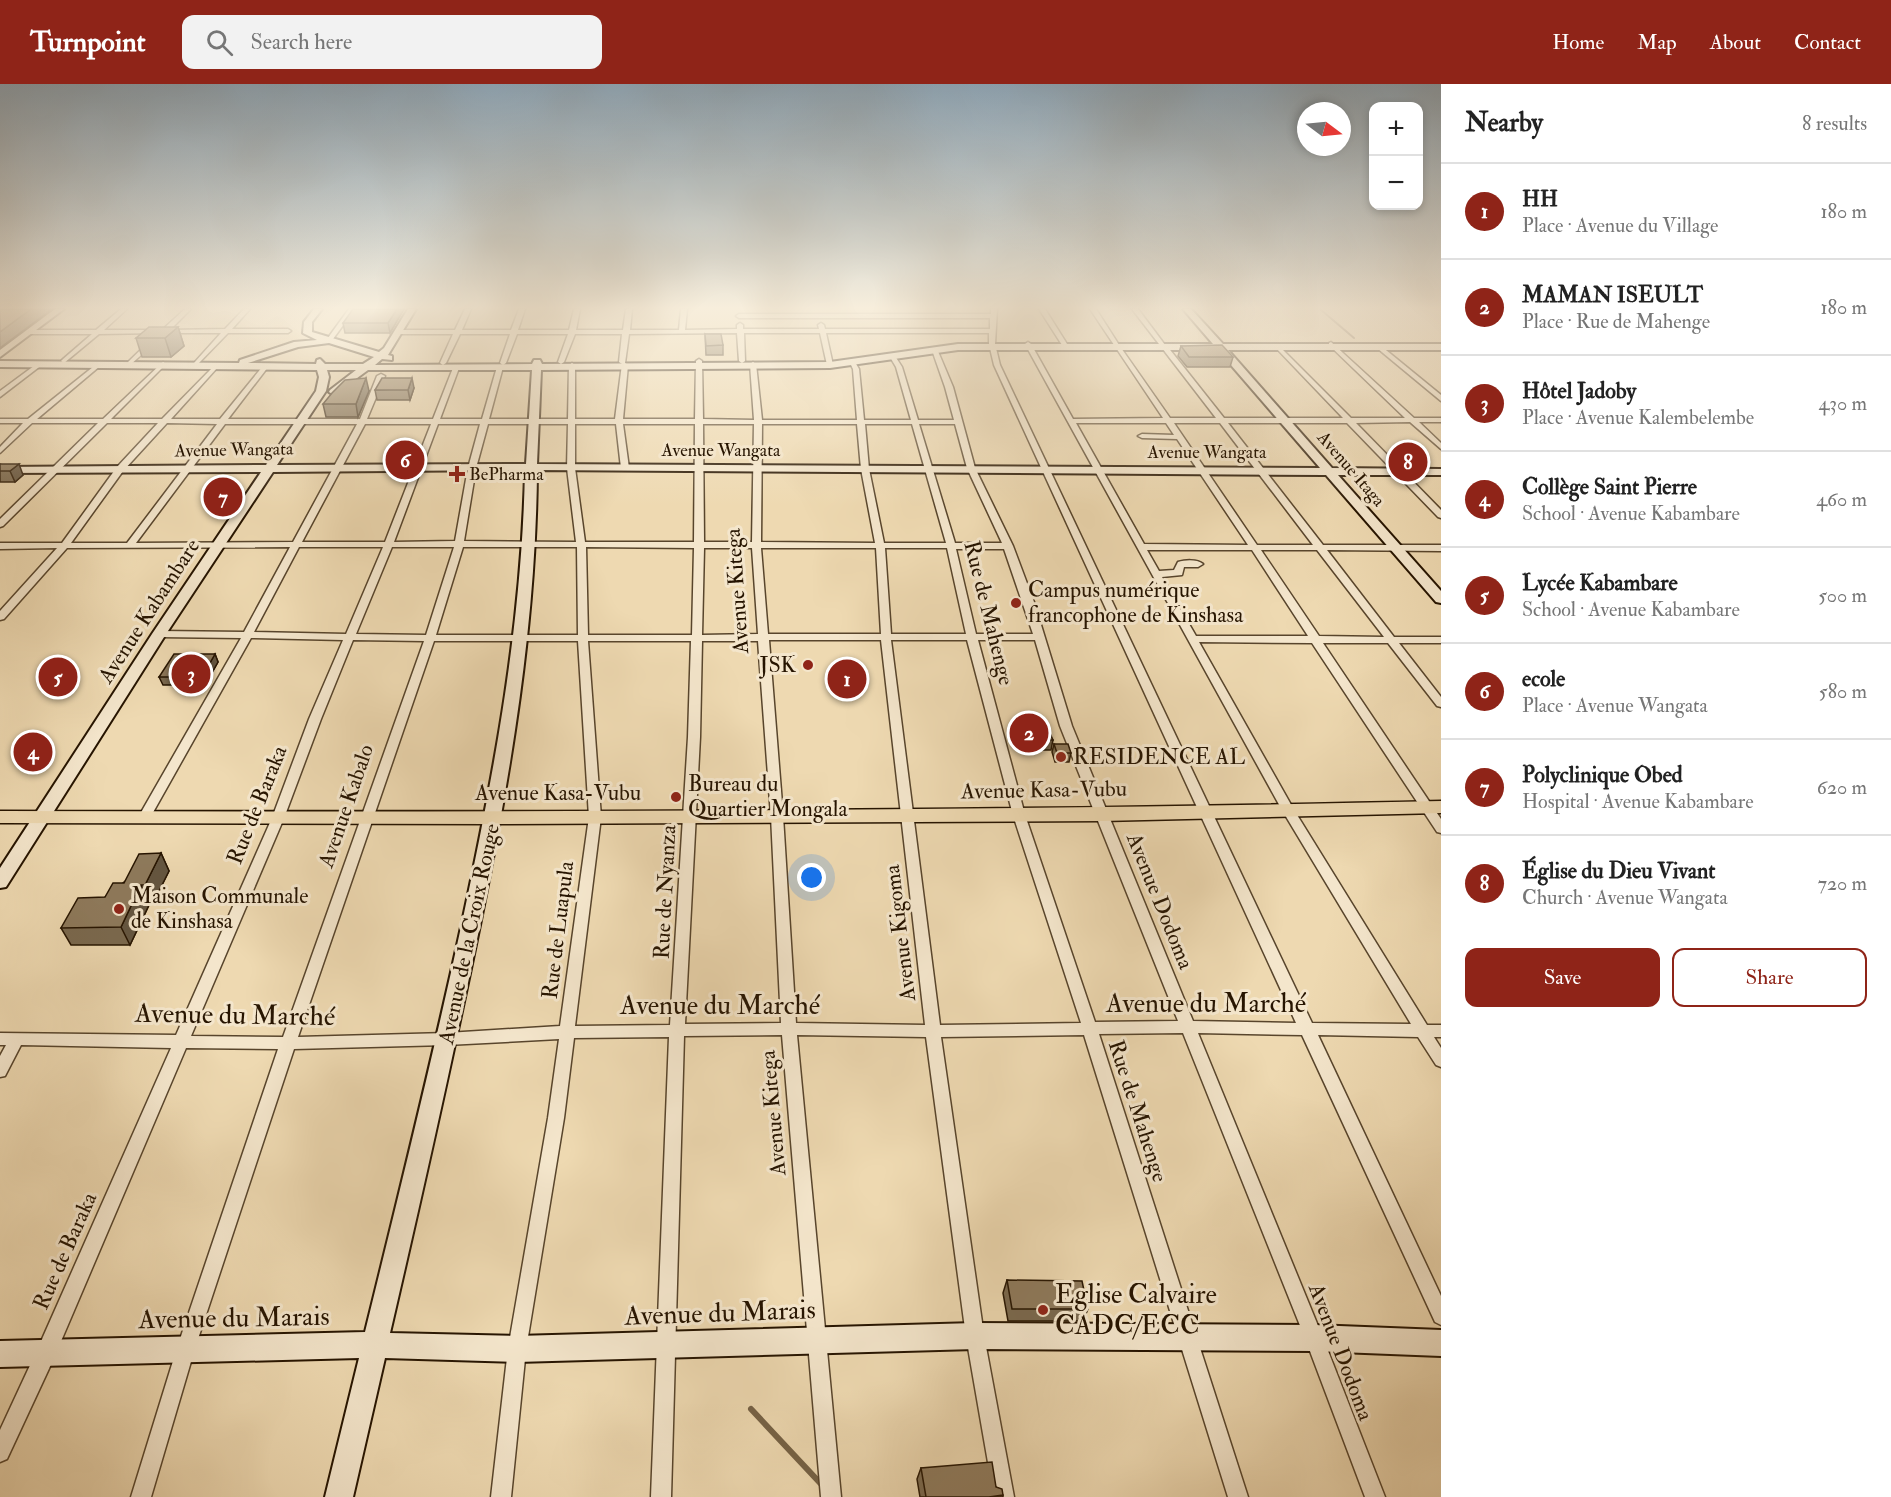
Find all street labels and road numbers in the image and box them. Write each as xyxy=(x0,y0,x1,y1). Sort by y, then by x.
street label: Avenue Itaga xyxy=(1311,426,1390,512)
street label: Avenue Wangata xyxy=(173,437,294,463)
street label: Avenue Wangata xyxy=(661,439,781,462)
street label: Avenue Wangata xyxy=(1147,441,1267,464)
street label: Avenue Kitega xyxy=(719,526,755,656)
street label: Avenue Kabambare xyxy=(91,533,206,689)
street label: Rue de Mahenge xyxy=(958,538,1020,688)
street label: Rue de Baraka xyxy=(221,741,294,868)
street label: Avenue Kabalo xyxy=(311,741,380,872)
street label: Avenue Kasa-Vubu xyxy=(960,775,1127,805)
street label: Avenue Kasa-Vubu xyxy=(474,779,641,807)
street label: Avenue de la Croix Rouge xyxy=(432,821,506,1048)
street label: Rue de Nyanza xyxy=(648,823,683,960)
street label: Avenue Dodoma xyxy=(1120,828,1200,974)
street label: Rue de Luapula xyxy=(536,858,581,1001)
street label: Avenue Kigoma xyxy=(878,862,922,1004)
street label: Avenue du Marché xyxy=(1105,987,1307,1020)
street label: Avenue du Marché xyxy=(619,989,821,1022)
street label: Avenue du Marché xyxy=(134,997,336,1033)
street label: Rue de Mahenge xyxy=(1102,1036,1174,1186)
street label: Avenue Kitega xyxy=(753,1048,793,1178)
street label: Rue de Baraka xyxy=(27,1187,104,1314)
street label: Avenue Dodoma xyxy=(1302,1279,1380,1425)
street label: Avenue du Marais xyxy=(623,1293,816,1333)
street label: Avenue du Marais xyxy=(137,1300,330,1336)

